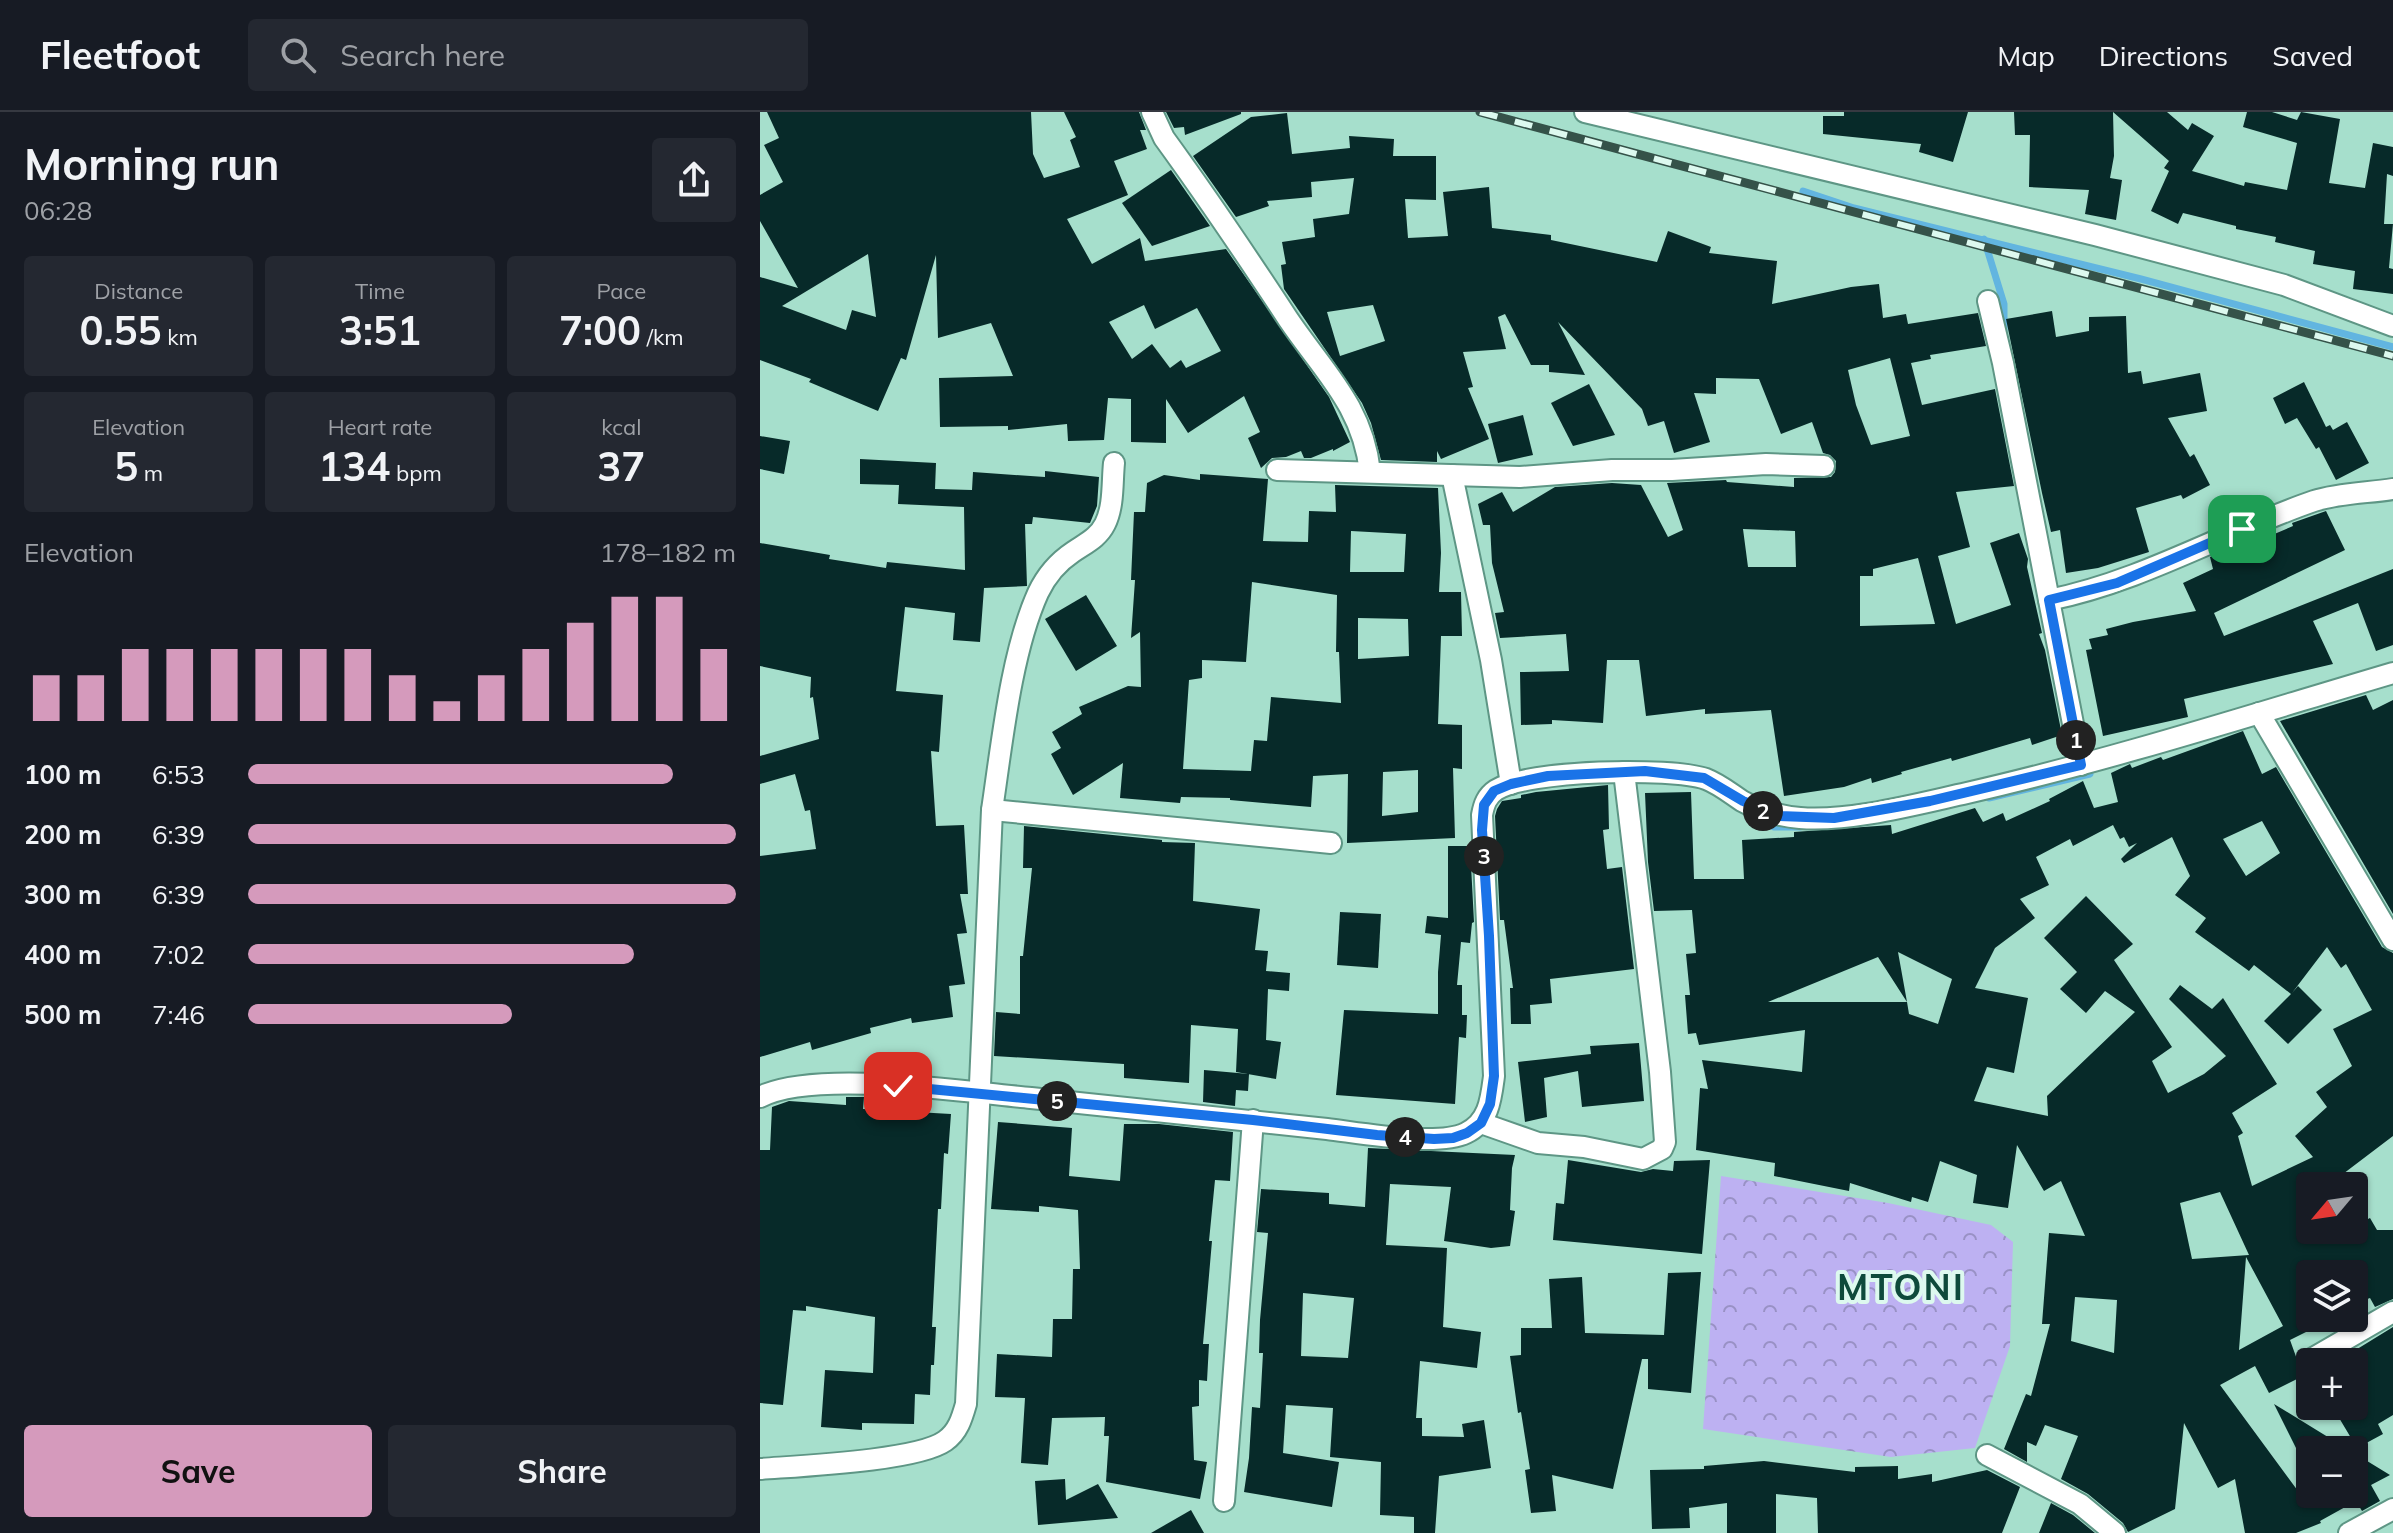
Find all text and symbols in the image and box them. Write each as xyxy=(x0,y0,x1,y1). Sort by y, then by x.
search box xyxy=(248,19,808,91)
text: Fleetfoot xyxy=(40,31,200,79)
icon: search xyxy=(276,33,320,77)
text: Search here xyxy=(340,36,505,74)
text: Map xyxy=(1997,38,2055,73)
text: Directions xyxy=(2099,38,2228,73)
text: Saved xyxy=(2272,38,2353,73)
text: Morning run xyxy=(24,136,280,191)
button: share xyxy=(652,138,736,222)
text: 06:28 xyxy=(24,194,92,227)
text: Distance xyxy=(94,277,183,305)
text: Time xyxy=(355,277,405,305)
text: Pace xyxy=(597,277,646,305)
text: 0.55 xyxy=(80,305,161,355)
text: 3:51 xyxy=(339,305,421,355)
text: 7:00 xyxy=(559,305,641,355)
text: km xyxy=(161,323,198,351)
text: /km xyxy=(641,323,684,351)
text: Elevation xyxy=(92,413,185,441)
text: Heart rate xyxy=(328,413,432,441)
text: kcal xyxy=(601,413,641,441)
text: 5 xyxy=(114,441,138,491)
text: 134 xyxy=(318,441,390,491)
text: 37 xyxy=(597,441,645,491)
text: m xyxy=(138,459,163,487)
text: bpm xyxy=(390,459,442,487)
pin xyxy=(2208,495,2276,563)
icon: arrive xyxy=(2220,507,2264,551)
text: Elevation xyxy=(24,536,134,569)
text: 178–182 m xyxy=(600,536,736,569)
pin: 1 xyxy=(2056,720,2096,760)
text: 1 xyxy=(2069,726,2083,754)
text: 100 m xyxy=(24,758,101,791)
text: 6:53 xyxy=(152,758,205,791)
pin: 2 xyxy=(1743,791,1783,831)
text: 2 xyxy=(1756,797,1770,825)
text: 200 m xyxy=(24,818,101,851)
text: 6:39 xyxy=(152,818,205,851)
pin: 3 xyxy=(1464,836,1504,876)
text: 3 xyxy=(1477,842,1491,870)
text: 300 m xyxy=(24,878,101,911)
text: 6:39 xyxy=(152,878,205,911)
text: 400 m xyxy=(24,938,101,971)
text: 7:02 xyxy=(152,938,205,971)
text: 500 m xyxy=(24,998,101,1031)
text: 7:46 xyxy=(152,998,205,1031)
pin xyxy=(864,1052,932,1120)
icon: check xyxy=(876,1064,920,1108)
pin: 5 xyxy=(1037,1081,1077,1121)
text: 5 xyxy=(1050,1087,1064,1115)
pin: 4 xyxy=(1385,1117,1425,1157)
text: 4 xyxy=(1398,1123,1412,1151)
north arrow xyxy=(2296,1172,2368,1244)
map controls xyxy=(2296,1172,2368,1508)
button: layers xyxy=(2296,1260,2368,1332)
district label: MTONI xyxy=(1837,1264,1965,1309)
button: + xyxy=(2296,1348,2368,1420)
button: Save xyxy=(24,1425,372,1517)
button: Share xyxy=(388,1425,736,1517)
button: − xyxy=(2296,1436,2368,1508)

